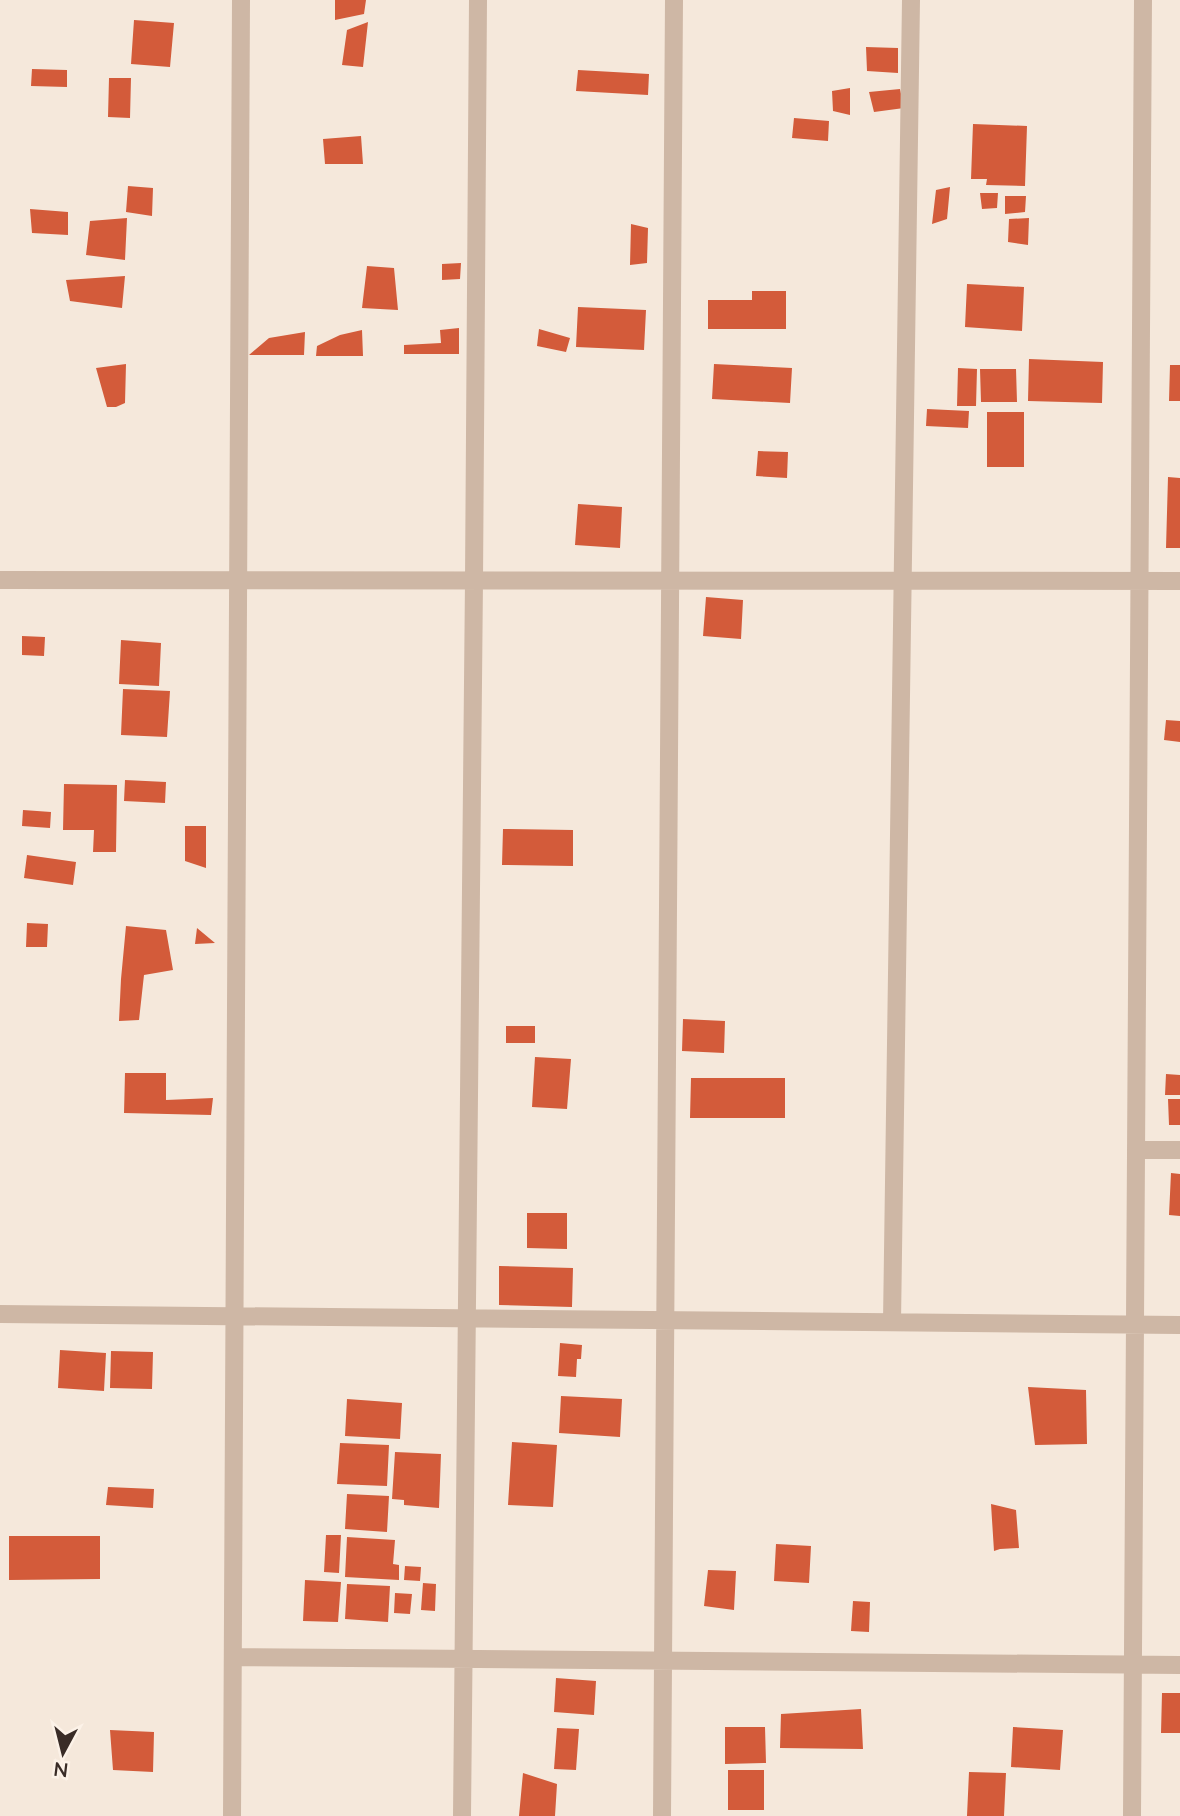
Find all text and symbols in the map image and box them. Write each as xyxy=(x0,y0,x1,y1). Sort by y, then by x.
north arrow xyxy=(28,1718,98,1788)
text: N xyxy=(52,1758,70,1783)

